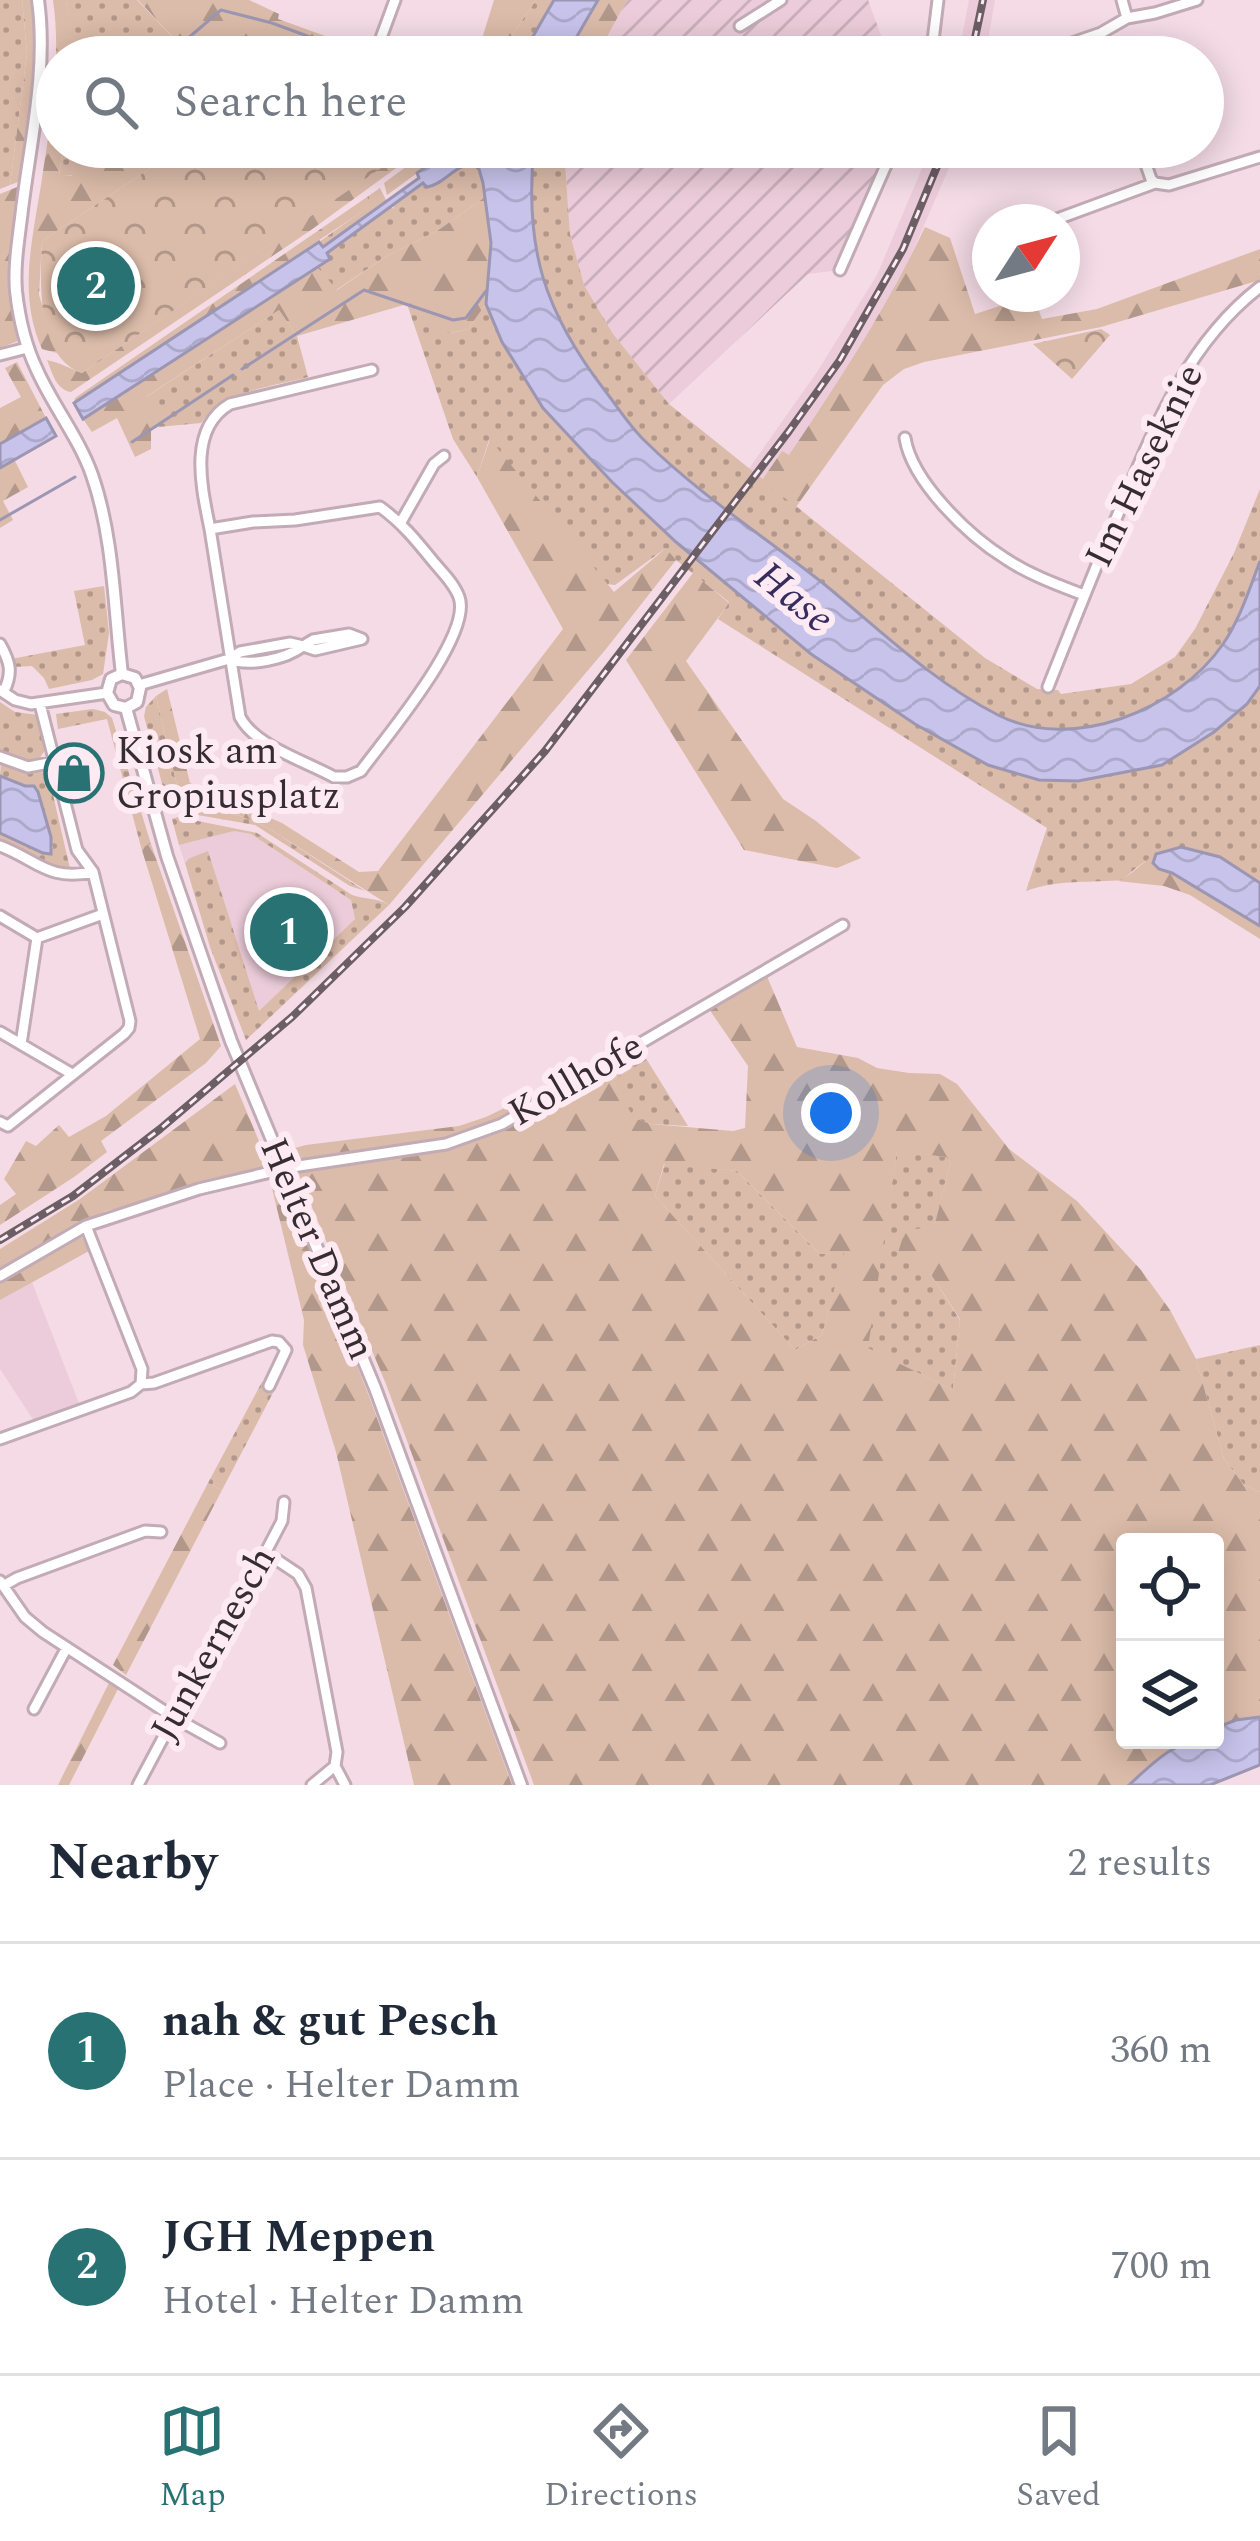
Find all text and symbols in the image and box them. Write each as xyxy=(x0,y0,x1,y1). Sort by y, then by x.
search box xyxy=(36,36,1224,168)
text: Search here xyxy=(174,68,407,137)
icon: search xyxy=(78,69,144,135)
north arrow xyxy=(972,204,1080,312)
pin: 2 xyxy=(57,241,135,331)
street label: Im Haseknie xyxy=(1070,354,1220,578)
water label: Hase xyxy=(741,546,847,650)
place label: Kiosk am Gropiusplatz xyxy=(116,722,341,826)
shop icon: Kiosk am Gropiusplatz xyxy=(43,742,105,804)
pin: 1 xyxy=(250,887,328,977)
street label: Kollhofe xyxy=(497,1018,655,1142)
your location xyxy=(801,1083,861,1143)
street label: Helter Damm xyxy=(244,1129,390,1369)
map controls xyxy=(1116,1533,1224,1749)
button: locate xyxy=(1116,1533,1224,1641)
street label: Junkernesch xyxy=(136,1536,292,1752)
button: layers xyxy=(1116,1641,1224,1749)
text: Nearby xyxy=(48,1824,217,1902)
text: 2 results xyxy=(1068,1834,1212,1893)
text: nah & gut Pesch xyxy=(162,1987,499,2056)
text: 1 xyxy=(76,2021,98,2080)
text: 360 m xyxy=(1110,2021,1212,2080)
text: Place · Helter Damm xyxy=(162,2056,520,2115)
text: JGH Meppen xyxy=(162,2203,435,2272)
text: 2 xyxy=(76,2237,98,2296)
text: 700 m xyxy=(1110,2237,1212,2296)
text: Hotel · Helter Damm xyxy=(162,2272,524,2331)
tab: Map xyxy=(159,2398,226,2520)
tab: Directions xyxy=(544,2398,698,2520)
tab: Saved xyxy=(1016,2398,1101,2520)

